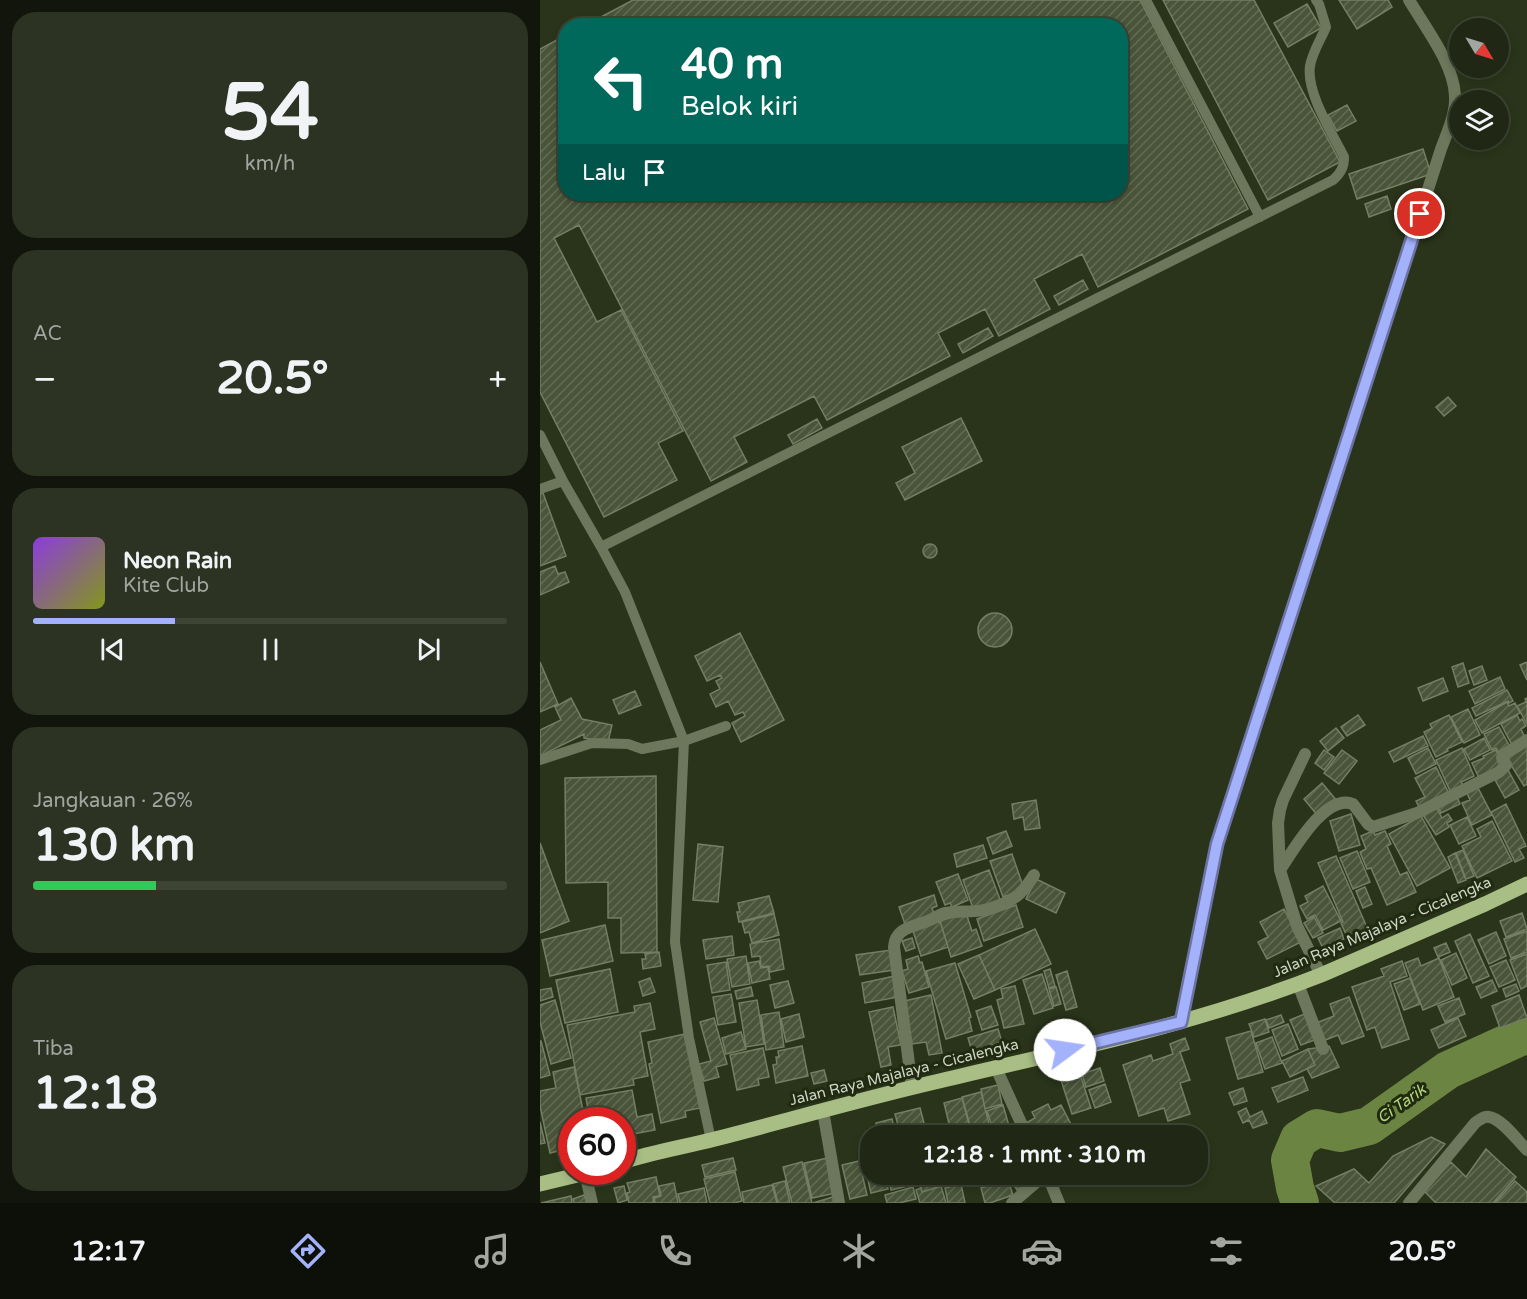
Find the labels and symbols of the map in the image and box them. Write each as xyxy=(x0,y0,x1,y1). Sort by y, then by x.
north arrow xyxy=(1449,18,1509,78)
pin xyxy=(1394,188,1445,239)
street label: Jalan Raya Majalaya - Cicalengka xyxy=(1270,873,1494,981)
position arrow xyxy=(1033,1018,1097,1082)
street label: Jalan Raya Majalaya - Cicalengka xyxy=(788,1035,1020,1109)
water label: Ci Tarik xyxy=(1373,1079,1431,1128)
speed limit sign: 60 xyxy=(558,1107,636,1185)

